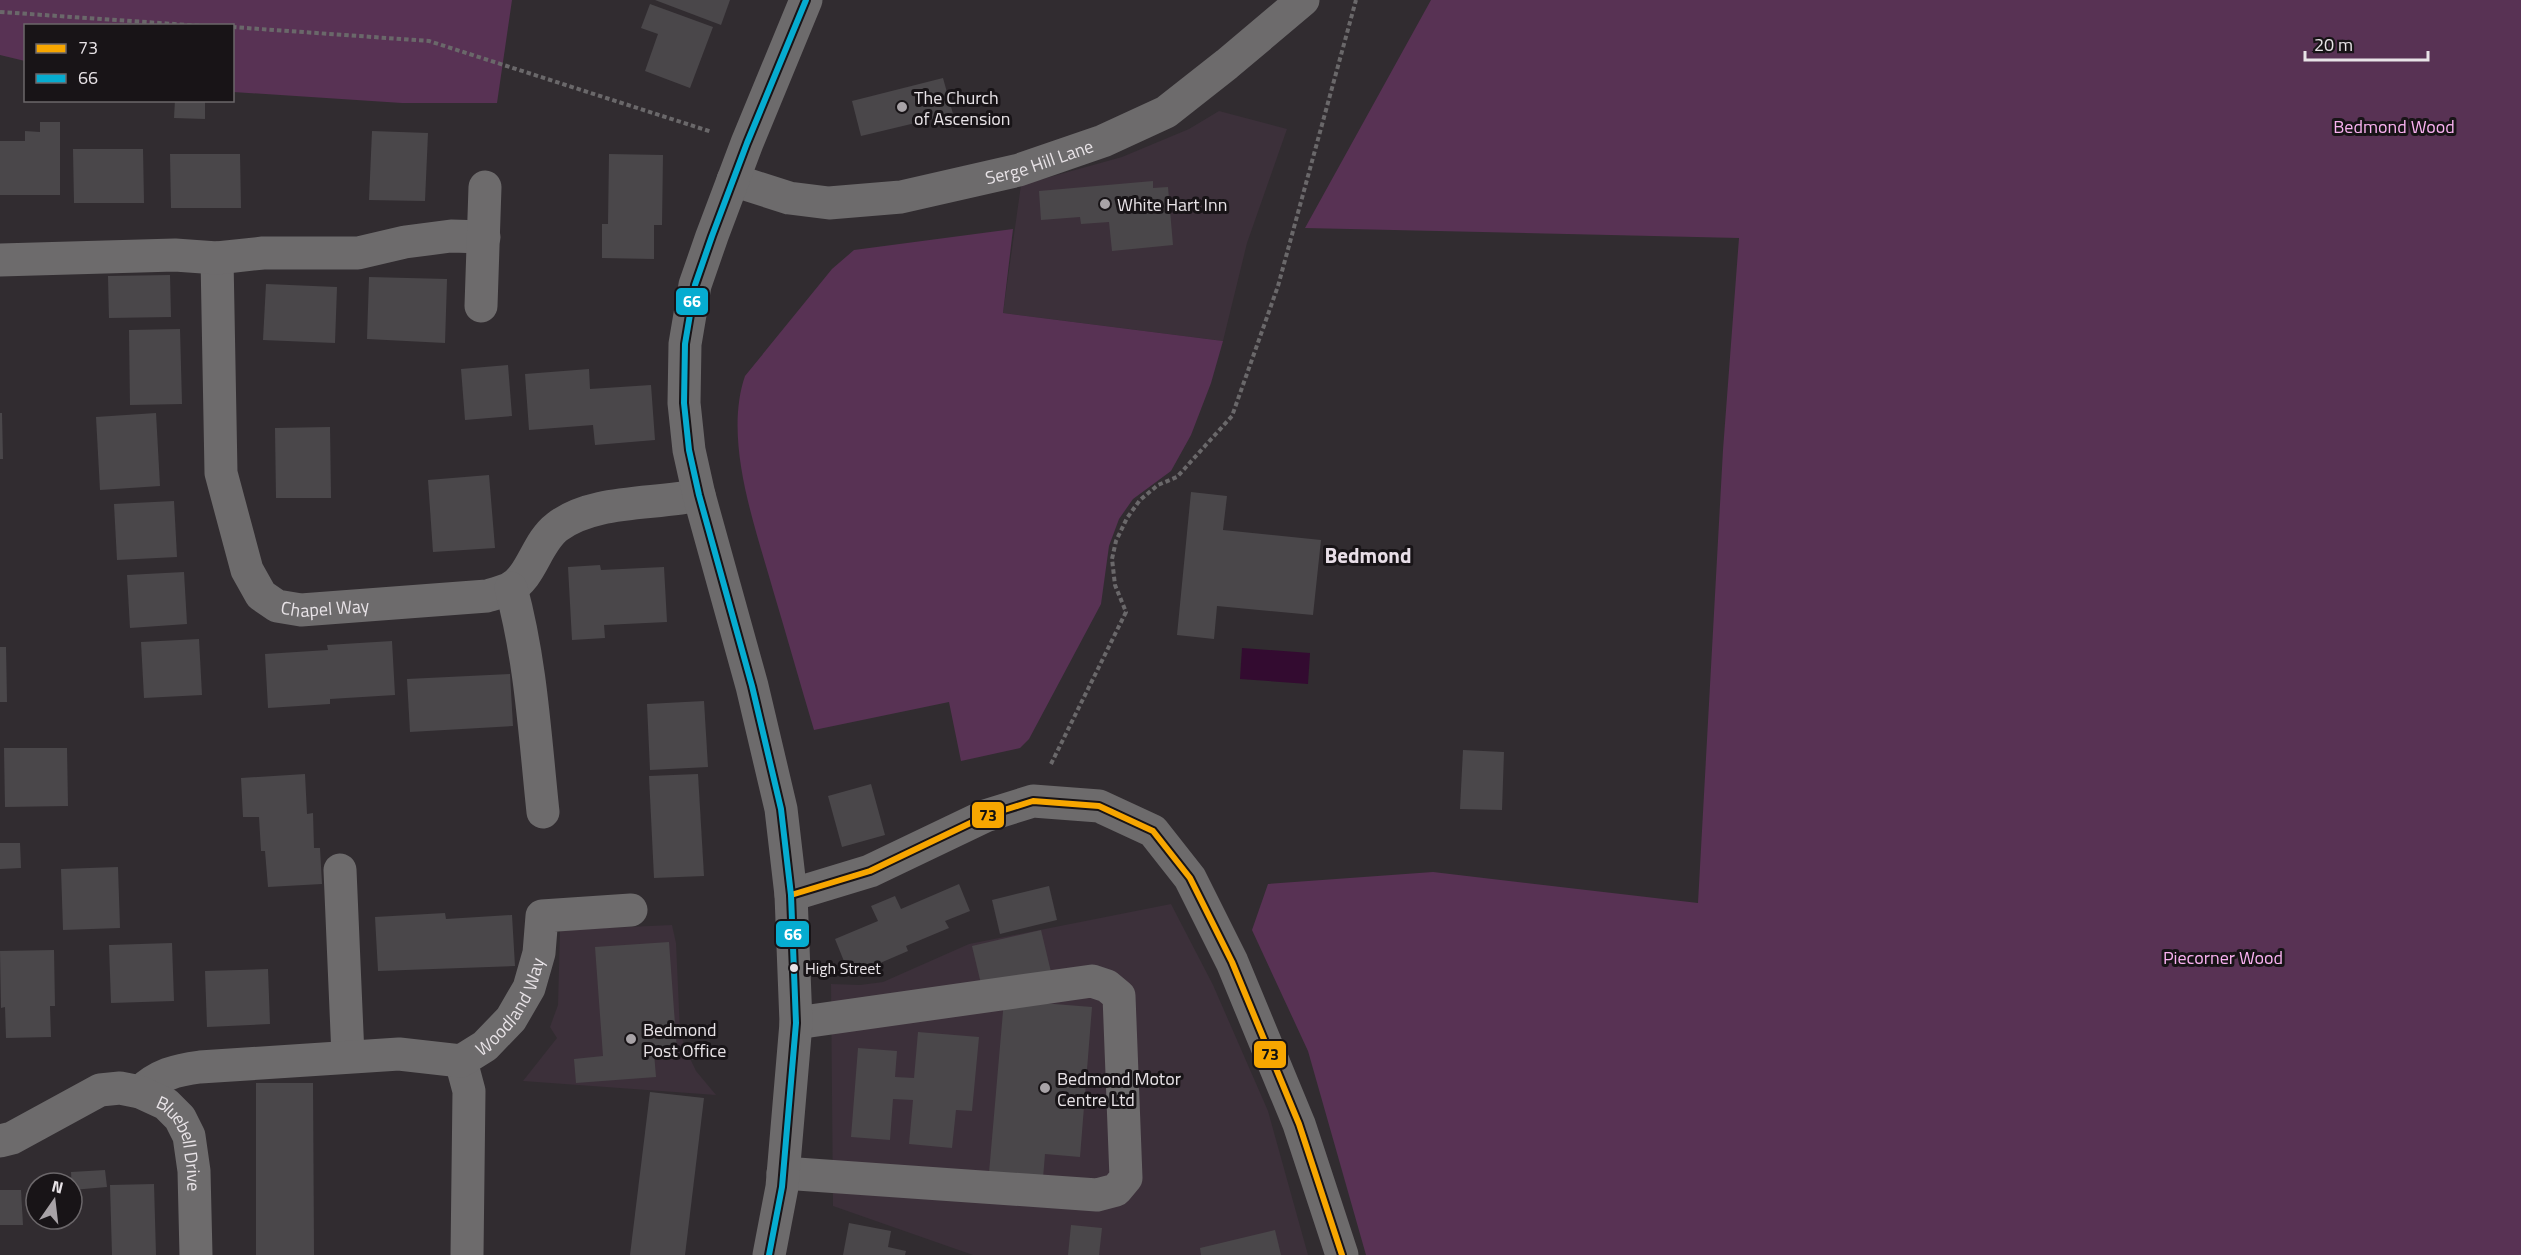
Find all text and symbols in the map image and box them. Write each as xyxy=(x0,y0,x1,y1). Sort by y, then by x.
legend xyxy=(24,24,234,102)
scale bar xyxy=(2305,24,2428,62)
text: 20 m xyxy=(2314,31,2353,58)
text: 73 xyxy=(78,34,98,61)
text: 66 xyxy=(78,64,98,91)
place label: The Church of Ascension xyxy=(914,84,1011,132)
marker: The Church of Ascension xyxy=(895,100,909,114)
park label: Bedmond Wood xyxy=(2333,113,2455,140)
street label: Serge Hill Lane xyxy=(982,132,1097,191)
place label: White Hart Inn xyxy=(1117,191,1227,218)
marker: White Hart Inn xyxy=(1098,197,1112,211)
line badge: 66 xyxy=(675,287,709,316)
text: 66 xyxy=(683,289,701,313)
district label: Bedmond xyxy=(1325,539,1411,571)
street label: Chapel Way xyxy=(279,591,371,624)
line badge: 73 xyxy=(971,801,1005,829)
text: 73 xyxy=(979,803,997,827)
line badge: 66 xyxy=(775,920,810,948)
text: 66 xyxy=(784,922,802,946)
park label: Piecorner Wood xyxy=(2163,944,2283,971)
street label: Woodland Way xyxy=(470,954,551,1062)
place label: High Street xyxy=(805,956,881,980)
marker: High Street xyxy=(788,962,800,974)
place label: Bedmond Post Office xyxy=(643,1016,726,1064)
marker: Bedmond Post Office xyxy=(624,1032,638,1046)
line badge: 73 xyxy=(1253,1040,1287,1069)
text: 73 xyxy=(1261,1042,1279,1066)
place label: Bedmond Motor Centre Ltd xyxy=(1057,1065,1181,1113)
marker: Bedmond Motor Centre Ltd xyxy=(1038,1081,1052,1095)
street label: Bluebell Drive xyxy=(152,1088,208,1191)
north arrow xyxy=(24,1171,84,1231)
text: N xyxy=(49,1173,66,1199)

